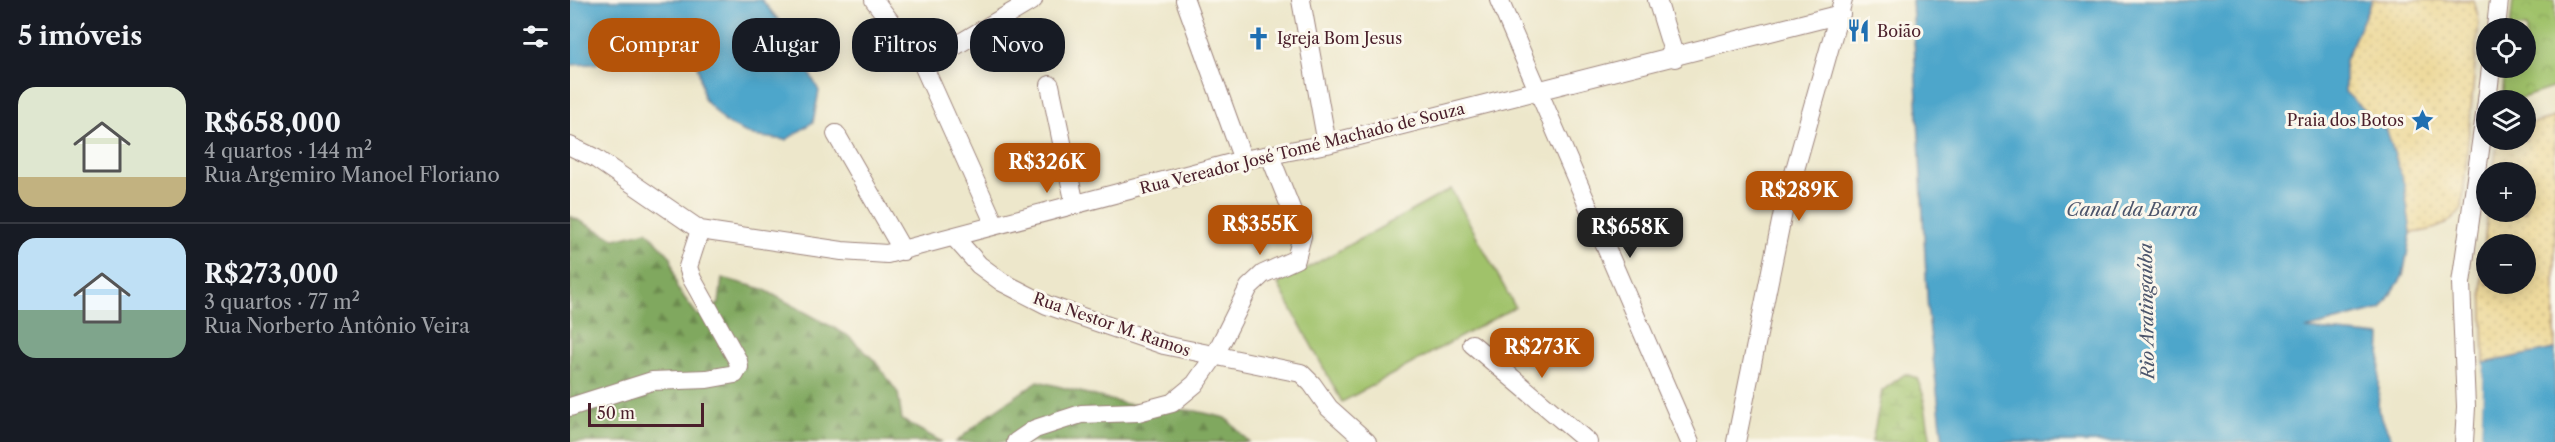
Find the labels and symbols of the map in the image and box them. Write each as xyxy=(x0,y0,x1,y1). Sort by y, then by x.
restaurant icon: Boião xyxy=(1846,18,1872,44)
place label: Boião xyxy=(1877,21,1921,41)
church icon: Igreja Bom Jesus xyxy=(1246,25,1272,51)
place label: Igreja Bom Jesus xyxy=(1277,28,1402,48)
street label: Rua Vereador José Tomé Machado de Souza xyxy=(1137,98,1467,198)
place icon: Praia dos Botos xyxy=(2409,107,2435,133)
place label: Praia dos Botos xyxy=(2287,110,2404,130)
pin: R$326K xyxy=(998,143,1096,194)
pin: R$289K xyxy=(1750,171,1848,222)
water label: Canal da Barra xyxy=(2066,199,2198,221)
pin: R$355K xyxy=(1211,205,1309,256)
pin: R$658K xyxy=(1581,208,1679,259)
water label: Rio Aratingaúba xyxy=(2135,242,2159,381)
street label: Rua Nestor M. Ramos xyxy=(1031,288,1193,360)
pin: R$273K xyxy=(1493,328,1591,379)
scale bar xyxy=(588,400,704,428)

